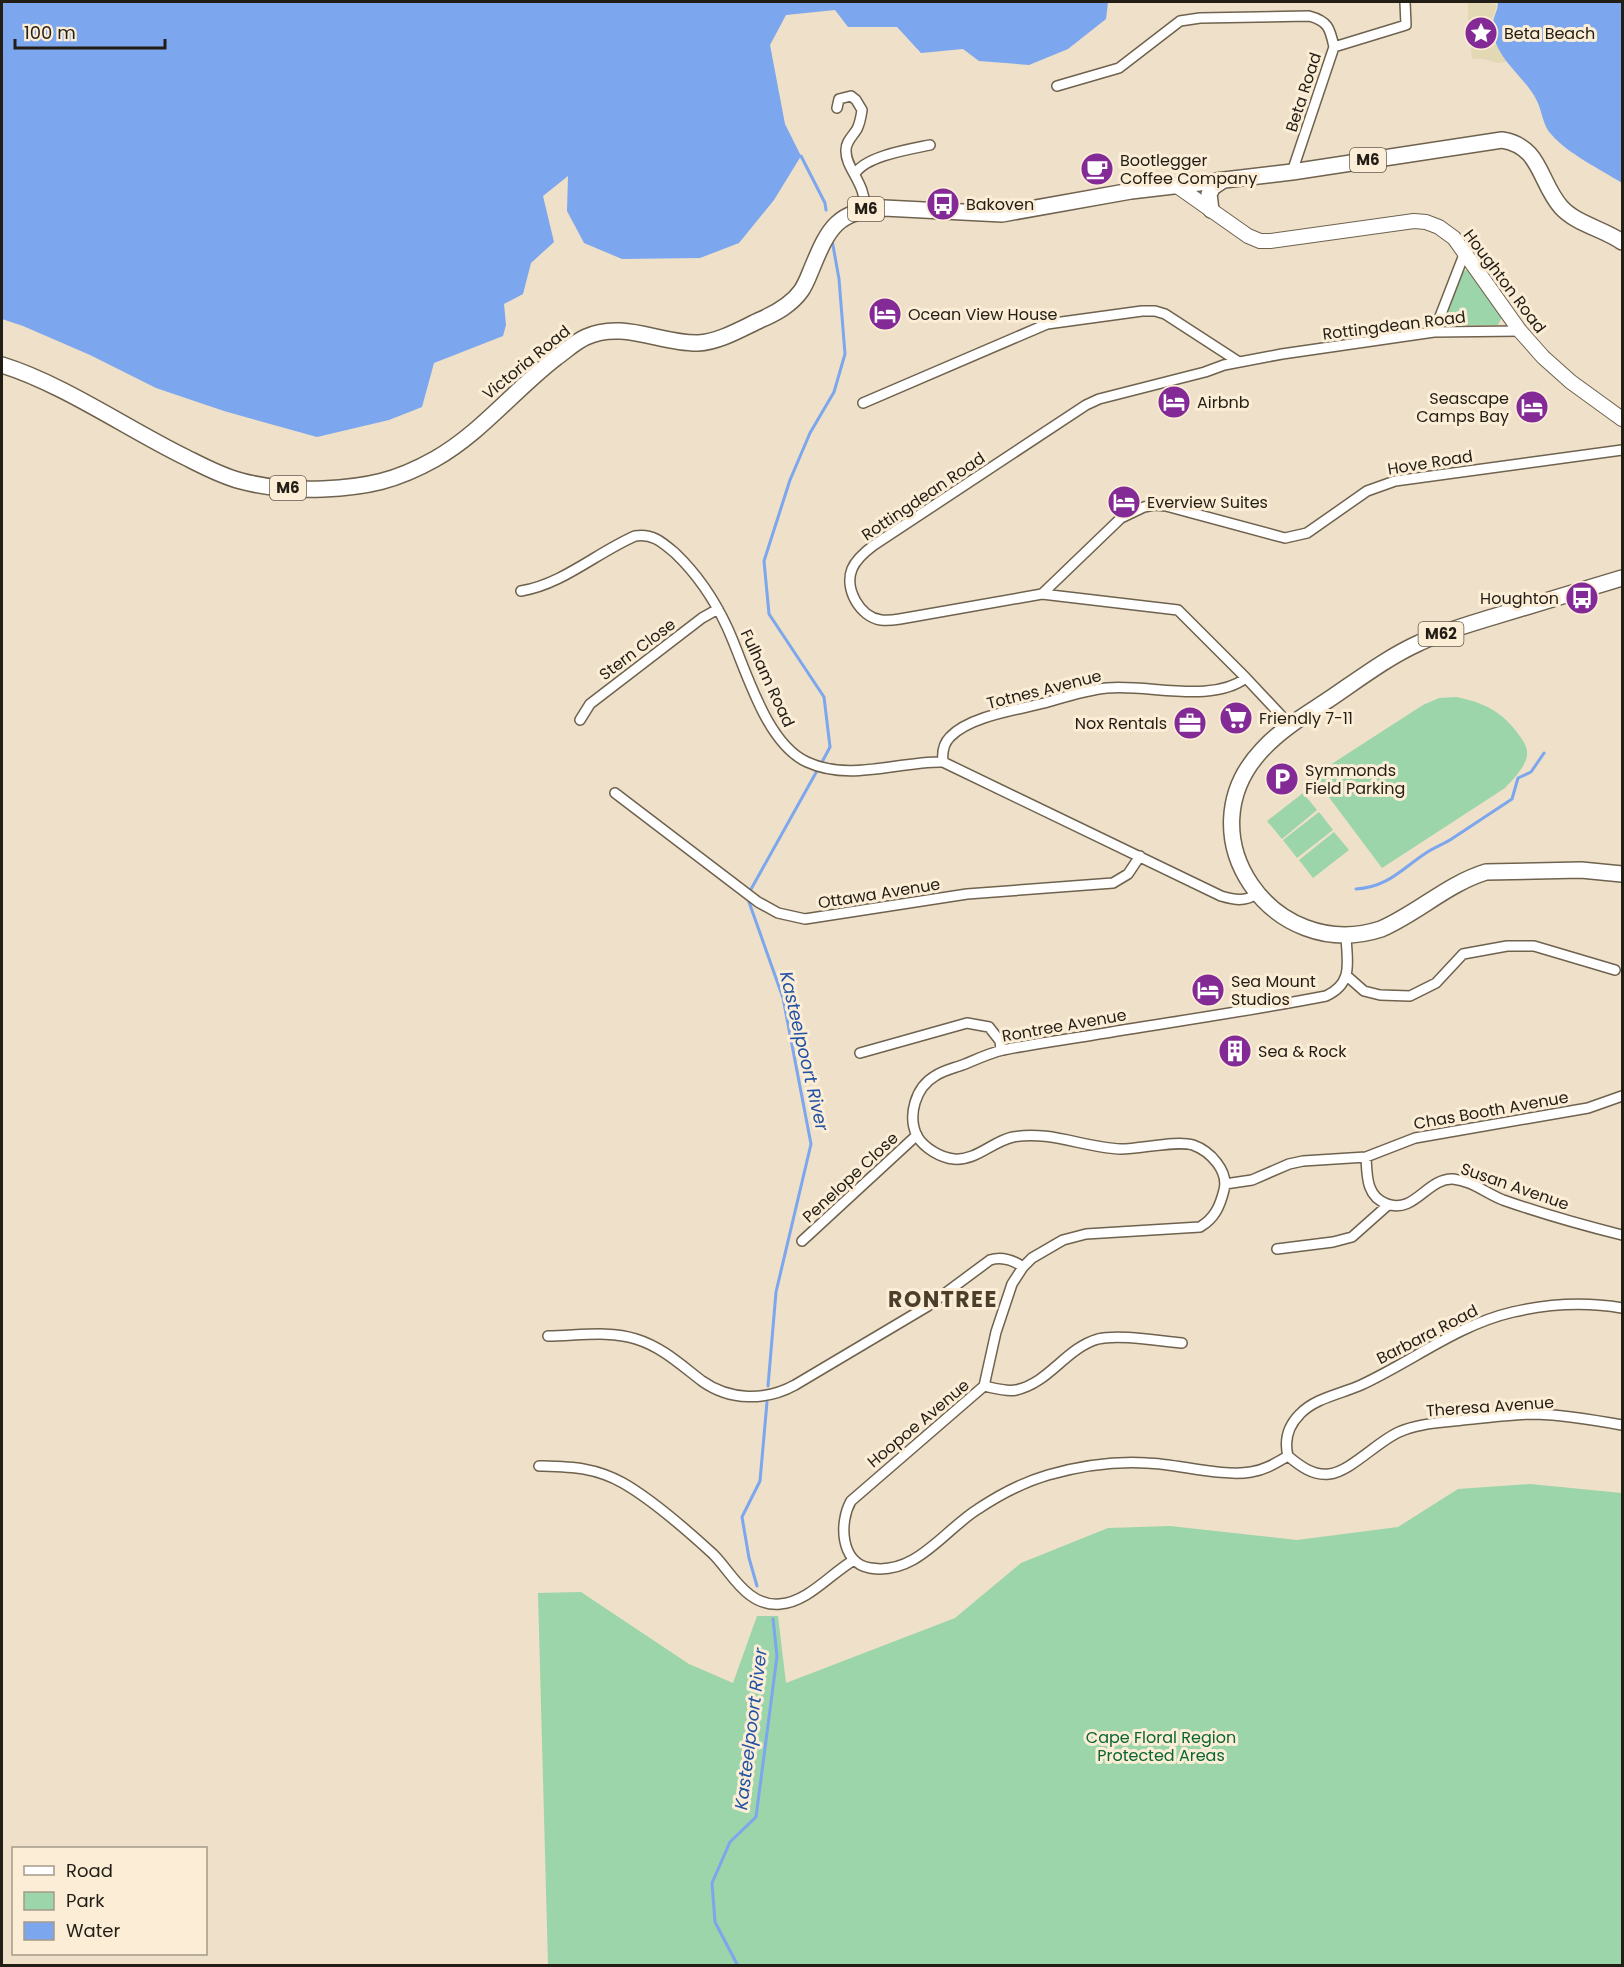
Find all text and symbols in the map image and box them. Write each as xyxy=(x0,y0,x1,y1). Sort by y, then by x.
scale bar xyxy=(15,12,165,50)
place icon: Beta Beach xyxy=(1463,15,1499,51)
text: 100 m xyxy=(24,20,76,45)
place label: Beta Beach xyxy=(1504,22,1595,45)
street label: Beta Road xyxy=(1280,49,1327,135)
road number: M6 xyxy=(1350,148,1386,172)
place label: Bootlegger Coffee Company xyxy=(1120,149,1257,190)
cafe icon: Bootlegger Coffee Company xyxy=(1079,151,1115,187)
bus stop icon: Bakoven xyxy=(925,186,961,222)
place label: Bakoven xyxy=(966,193,1034,216)
road number: M6 xyxy=(848,197,884,221)
street label: Houghton Road xyxy=(1458,225,1551,338)
hotel icon: Ocean View House xyxy=(867,296,903,332)
place label: Ocean View House xyxy=(908,303,1058,326)
street label: Rottingdean Road xyxy=(1321,305,1467,346)
street label: Victoria Road xyxy=(477,320,575,405)
hotel icon: Airbnb xyxy=(1156,384,1192,420)
place label: Seascape Camps Bay xyxy=(1416,387,1509,428)
hotel icon: Seascape Camps Bay xyxy=(1514,389,1550,425)
place label: Airbnb xyxy=(1197,391,1250,414)
street label: Hove Road xyxy=(1386,444,1474,481)
street label: Rottingdean Road xyxy=(857,447,990,546)
road number: M6 xyxy=(270,476,306,500)
hotel icon: Everview Suites xyxy=(1106,484,1142,520)
place label: Everview Suites xyxy=(1147,491,1268,514)
bus stop icon: Houghton xyxy=(1564,580,1600,616)
place label: Houghton xyxy=(1480,587,1559,610)
street label: Stern Close xyxy=(594,613,680,686)
road number: M62 xyxy=(1418,622,1464,646)
street label: Fulham Road xyxy=(735,625,800,731)
street label: Totnes Avenue xyxy=(984,664,1104,715)
supermarket icon: Friendly 7-11 xyxy=(1218,700,1254,736)
office icon: Nox Rentals xyxy=(1172,705,1208,741)
place label: Friendly 7-11 xyxy=(1259,707,1353,730)
place label: Nox Rentals xyxy=(1075,712,1167,735)
place label: Symmonds Field Parking xyxy=(1305,759,1405,800)
parking icon: Symmonds Field Parking xyxy=(1264,761,1300,797)
street label: Ottawa Avenue xyxy=(816,872,942,914)
water label: Kasteelpoort River xyxy=(774,969,835,1134)
place label: Sea Mount Studios xyxy=(1231,970,1316,1011)
hotel icon: Sea Mount Studios xyxy=(1190,972,1226,1008)
street label: Rontree Avenue xyxy=(1000,1003,1128,1048)
building icon: Sea & Rock xyxy=(1217,1033,1253,1069)
place label: Sea & Rock xyxy=(1258,1040,1347,1063)
street label: Chas Booth Avenue xyxy=(1412,1086,1570,1135)
street label: Penelope Close xyxy=(797,1127,903,1228)
street label: Susan Avenue xyxy=(1457,1157,1572,1216)
district label: RONTREE xyxy=(888,1284,998,1315)
street label: Barbara Road xyxy=(1373,1299,1482,1370)
street label: Hoopoe Avenue xyxy=(862,1374,974,1473)
street label: Theresa Avenue xyxy=(1425,1391,1555,1422)
water label: Kasteelpoort River xyxy=(728,1645,773,1811)
park label: Cape Floral Region Protected Areas xyxy=(1086,1726,1236,1767)
legend xyxy=(12,1847,207,1955)
text: Road xyxy=(66,1858,113,1883)
text: Park xyxy=(66,1888,105,1913)
text: Water xyxy=(66,1918,120,1943)

